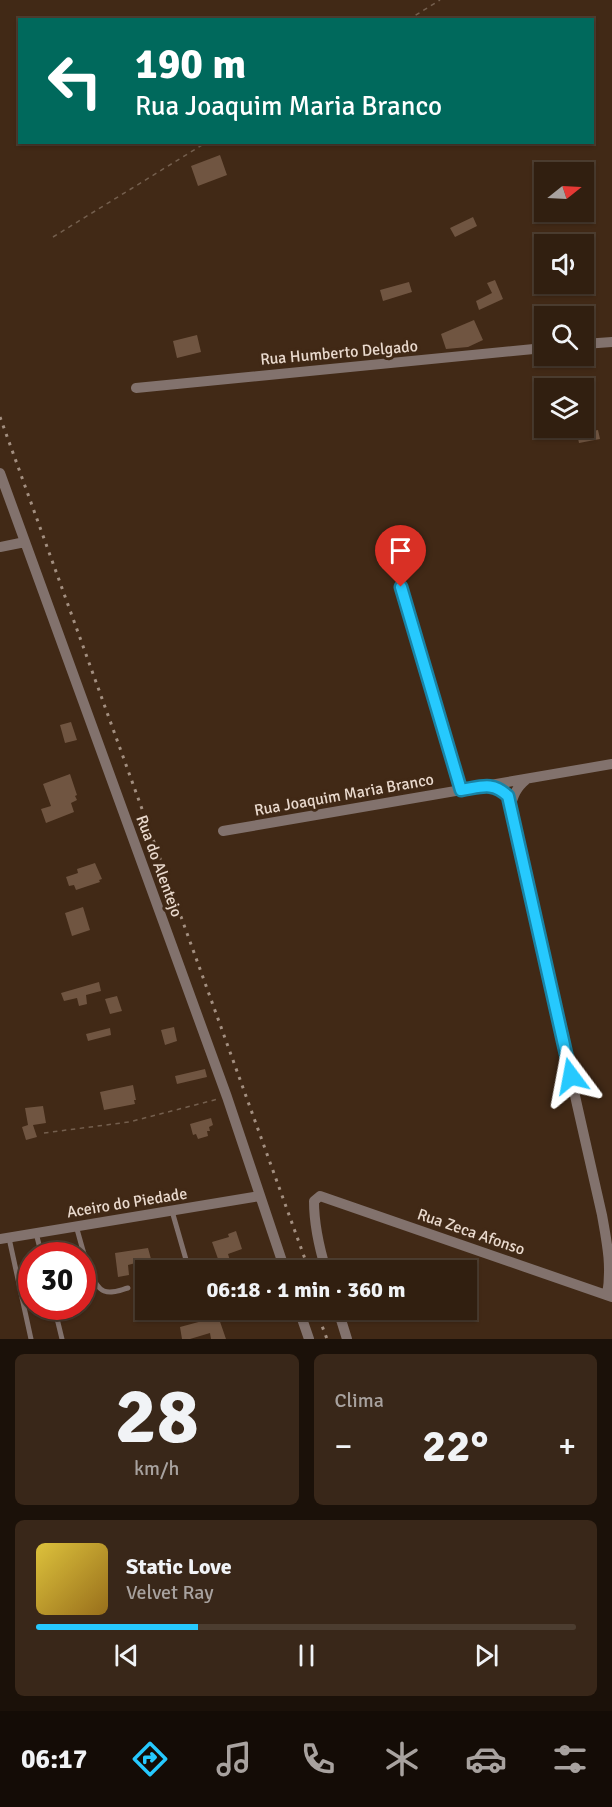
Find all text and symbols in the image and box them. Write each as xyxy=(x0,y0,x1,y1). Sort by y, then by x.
text: 190 m xyxy=(135,39,246,90)
icon: left xyxy=(36,42,114,120)
text: Rua Joaquim Maria Branco xyxy=(135,90,442,123)
north arrow xyxy=(534,162,594,222)
map controls xyxy=(534,162,594,438)
button: sound xyxy=(534,234,594,294)
button: search xyxy=(534,306,594,366)
street label: Rua Humberto Delgado xyxy=(259,336,419,370)
button: layers xyxy=(534,378,594,438)
pin xyxy=(375,525,426,587)
icon: arrive xyxy=(384,534,417,567)
street label: Rua Joaquim Maria Branco xyxy=(253,769,435,821)
street label: Rua do Alentejo xyxy=(131,812,187,920)
position arrow xyxy=(539,1044,603,1108)
street label: Aceiro do Piedade xyxy=(65,1184,189,1222)
street label: Rua Zeca Afonso xyxy=(415,1204,527,1260)
speed limit sign: 30 xyxy=(18,1242,96,1320)
text: 06:18 · 1 min · 360 m xyxy=(206,1276,406,1303)
text: 28 xyxy=(115,1369,199,1465)
text: Clima xyxy=(335,1388,384,1413)
text: 22° xyxy=(422,1419,489,1474)
text: − xyxy=(335,1426,352,1467)
text: + xyxy=(558,1426,576,1467)
text: km/h xyxy=(134,1456,179,1481)
text: Static Love xyxy=(126,1553,232,1580)
text: Velvet Ray xyxy=(126,1580,214,1605)
icon: previous xyxy=(110,1639,143,1672)
icon: pause xyxy=(290,1639,323,1672)
icon: next xyxy=(470,1639,503,1672)
icon: directions xyxy=(129,1738,171,1780)
icon: music xyxy=(213,1738,255,1780)
icon: phone xyxy=(297,1738,339,1780)
icon: climate xyxy=(381,1738,423,1780)
icon: car xyxy=(465,1738,507,1780)
icon: filters xyxy=(549,1738,591,1780)
text: 06:17 xyxy=(21,1743,87,1776)

